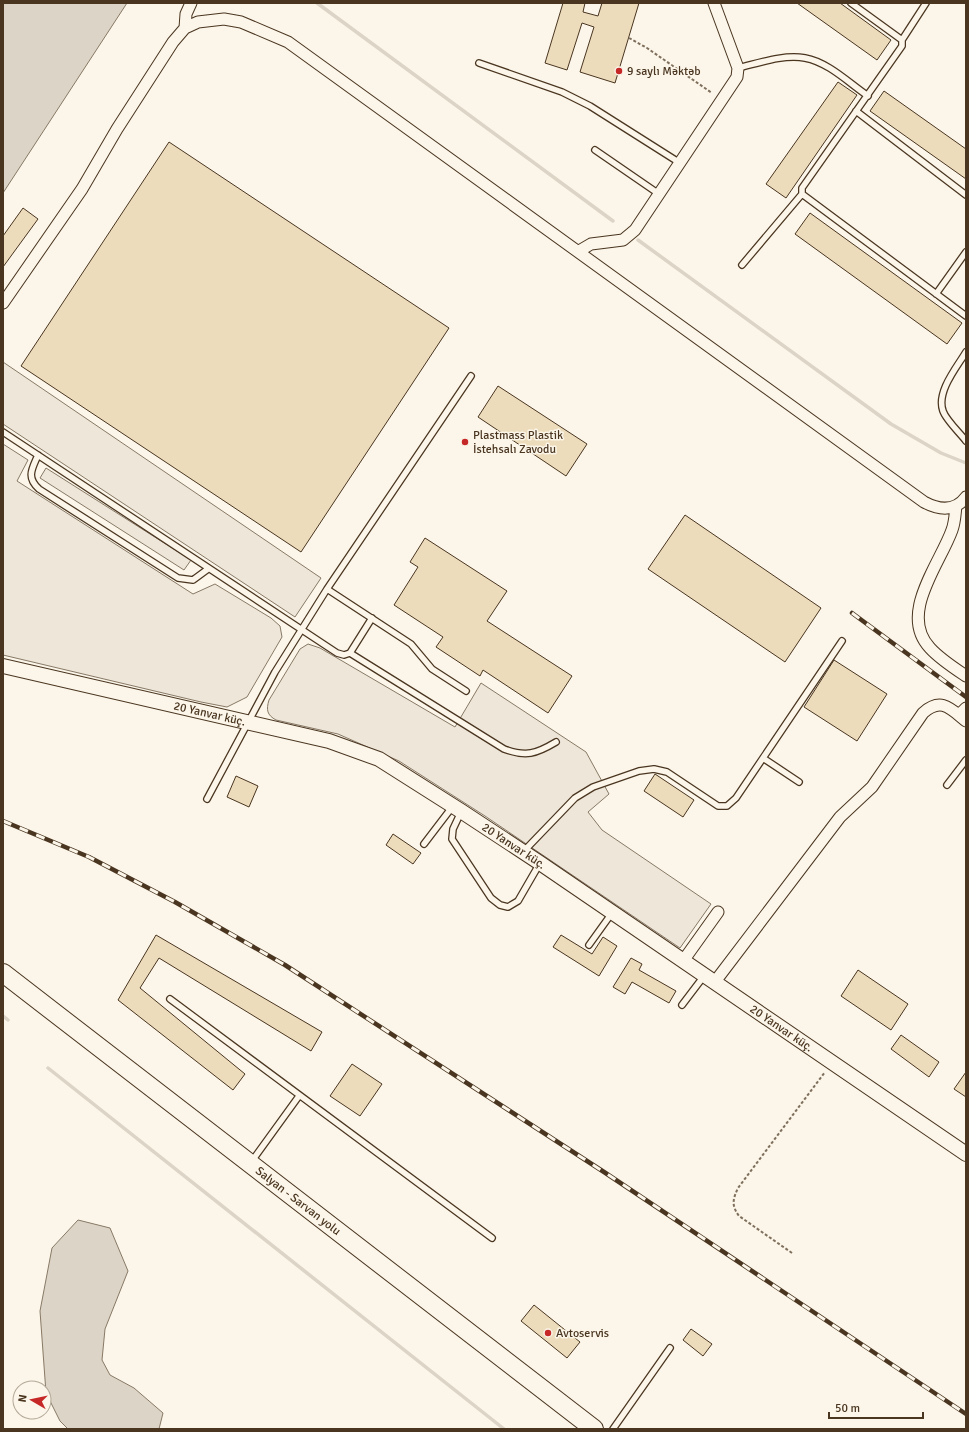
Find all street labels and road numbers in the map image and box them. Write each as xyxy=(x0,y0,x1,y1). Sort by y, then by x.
street label: 20 Yanvar küç. xyxy=(172,698,247,730)
street label: 20 Yanvar küç. xyxy=(479,820,548,873)
street label: 20 Yanvar küç. xyxy=(747,1002,816,1055)
street label: Salyan - Sarvan yolu xyxy=(252,1164,344,1239)

